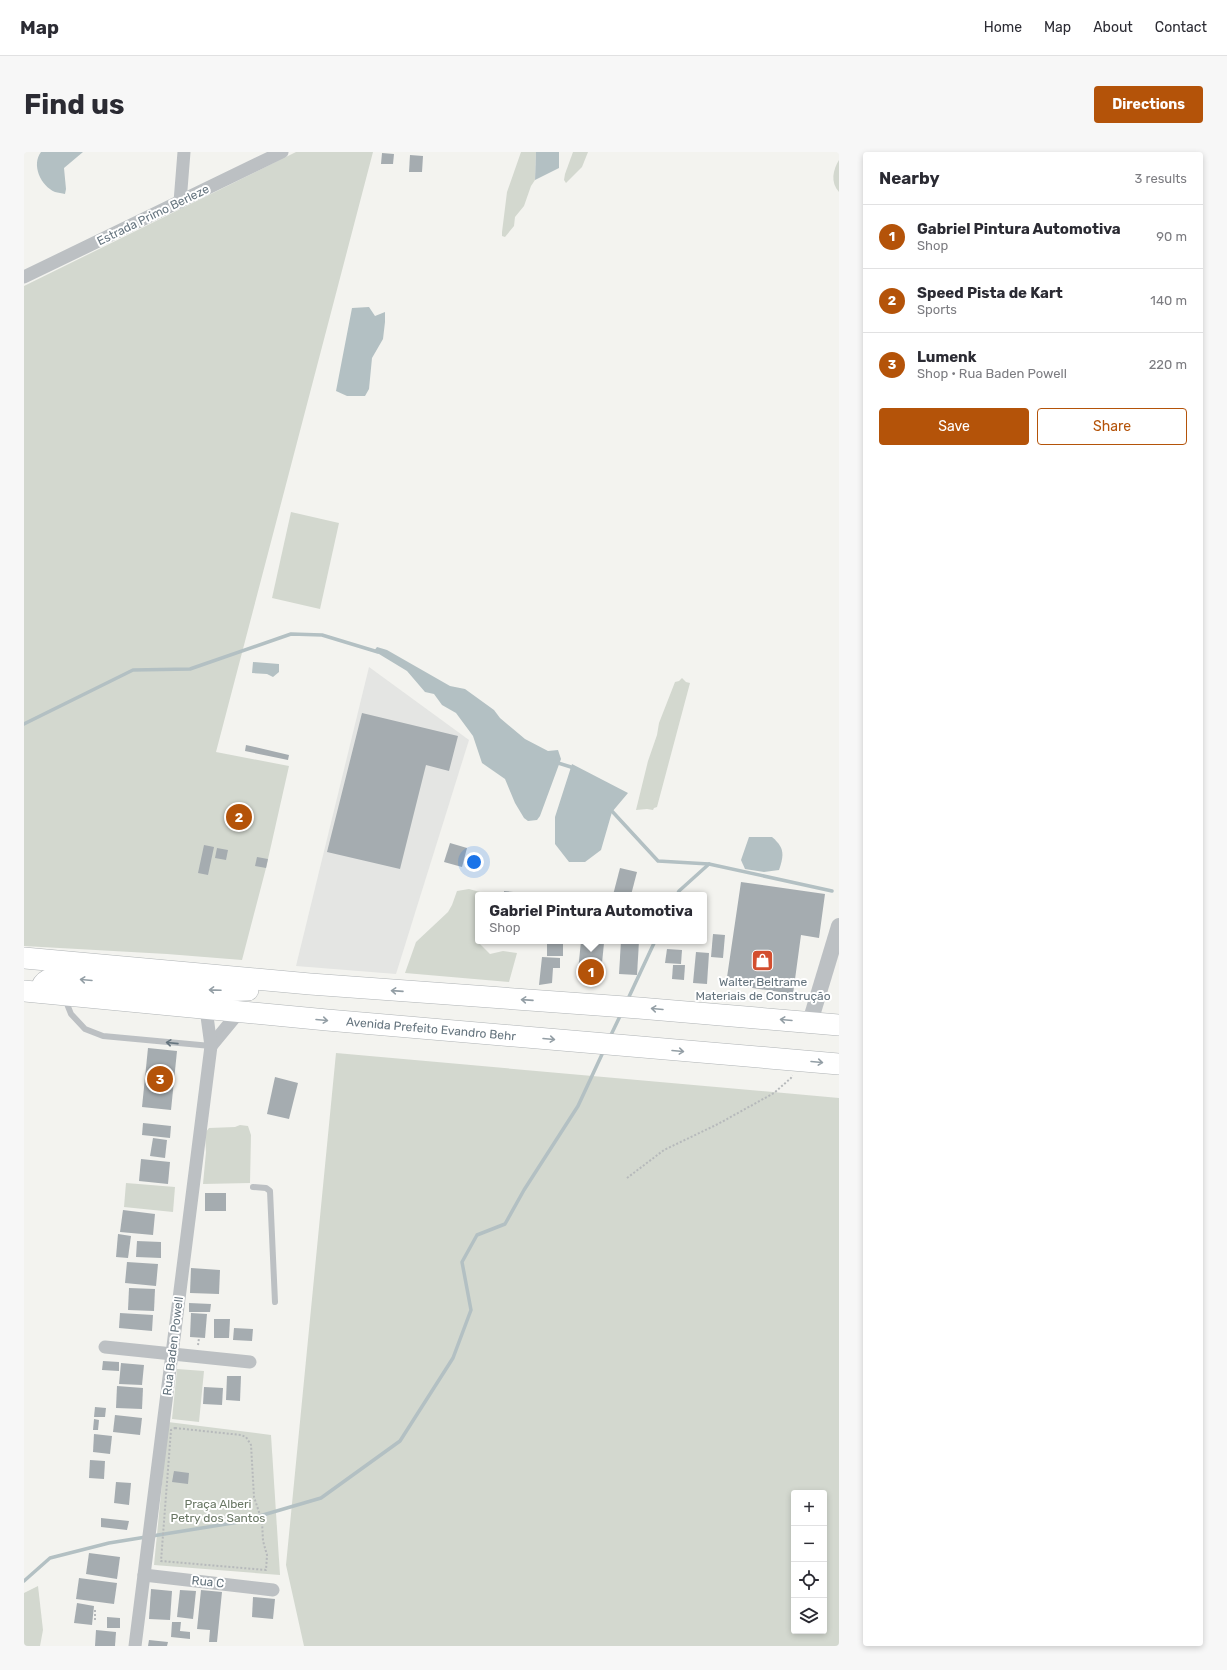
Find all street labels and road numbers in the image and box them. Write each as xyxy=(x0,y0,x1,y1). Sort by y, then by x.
street label: Estrada Primo Berleze xyxy=(95,182,212,248)
street label: Avenida Prefeito Evandro Behr xyxy=(345,1015,517,1043)
street label: Rua Baden Powell xyxy=(160,1296,186,1396)
street label: Rua C xyxy=(191,1573,225,1591)

